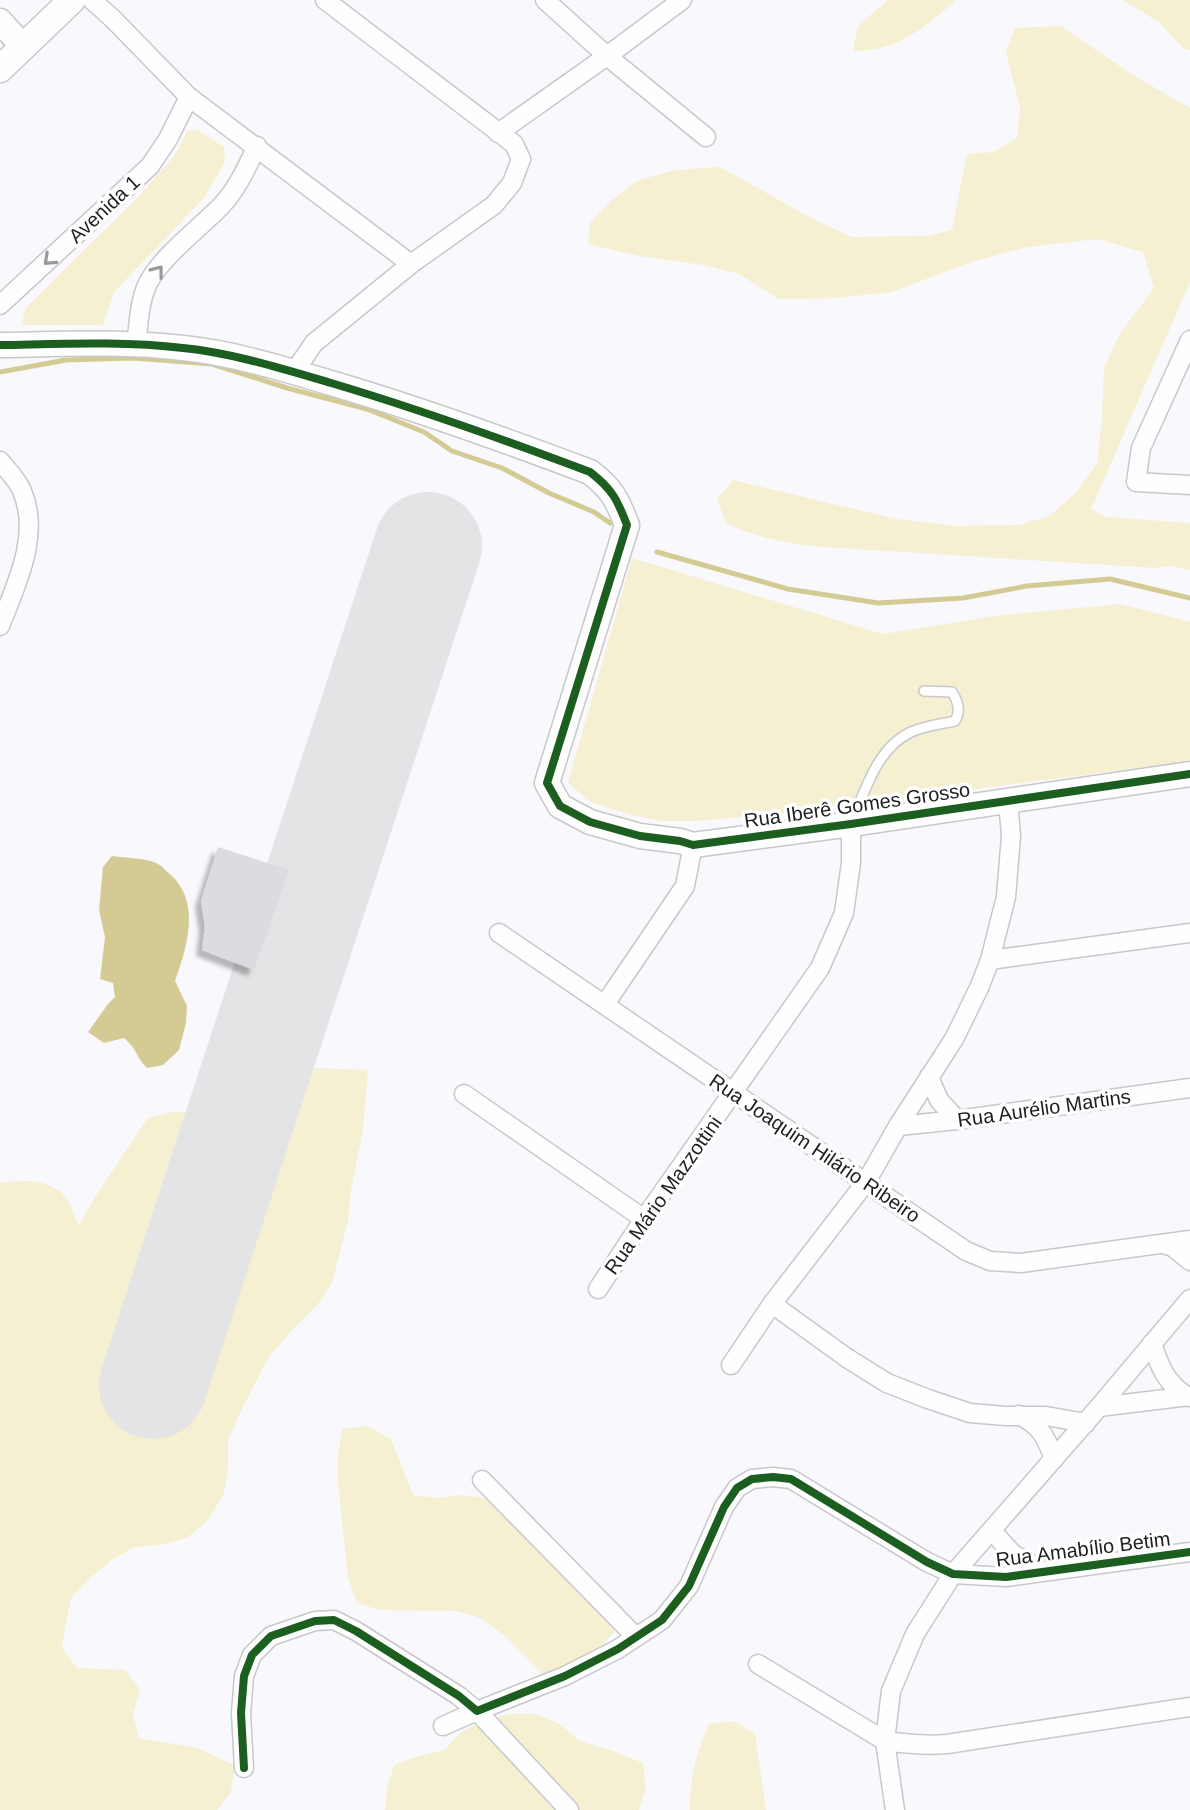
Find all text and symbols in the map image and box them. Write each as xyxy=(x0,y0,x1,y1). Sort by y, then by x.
street label: Avenida 1 xyxy=(64,171,144,247)
one-way arrow xyxy=(44,251,58,266)
one-way arrow xyxy=(148,265,162,280)
street label: Rua Iberê Gomes Grosso xyxy=(743,778,971,832)
street label: Rua Joaquim Hilário Ribeiro xyxy=(706,1069,924,1227)
street label: Rua Aurélio Martins xyxy=(956,1085,1132,1131)
street label: Rua Mário Mazzottini xyxy=(600,1112,726,1278)
street label: Rua Amabílio Betim xyxy=(994,1527,1172,1571)

